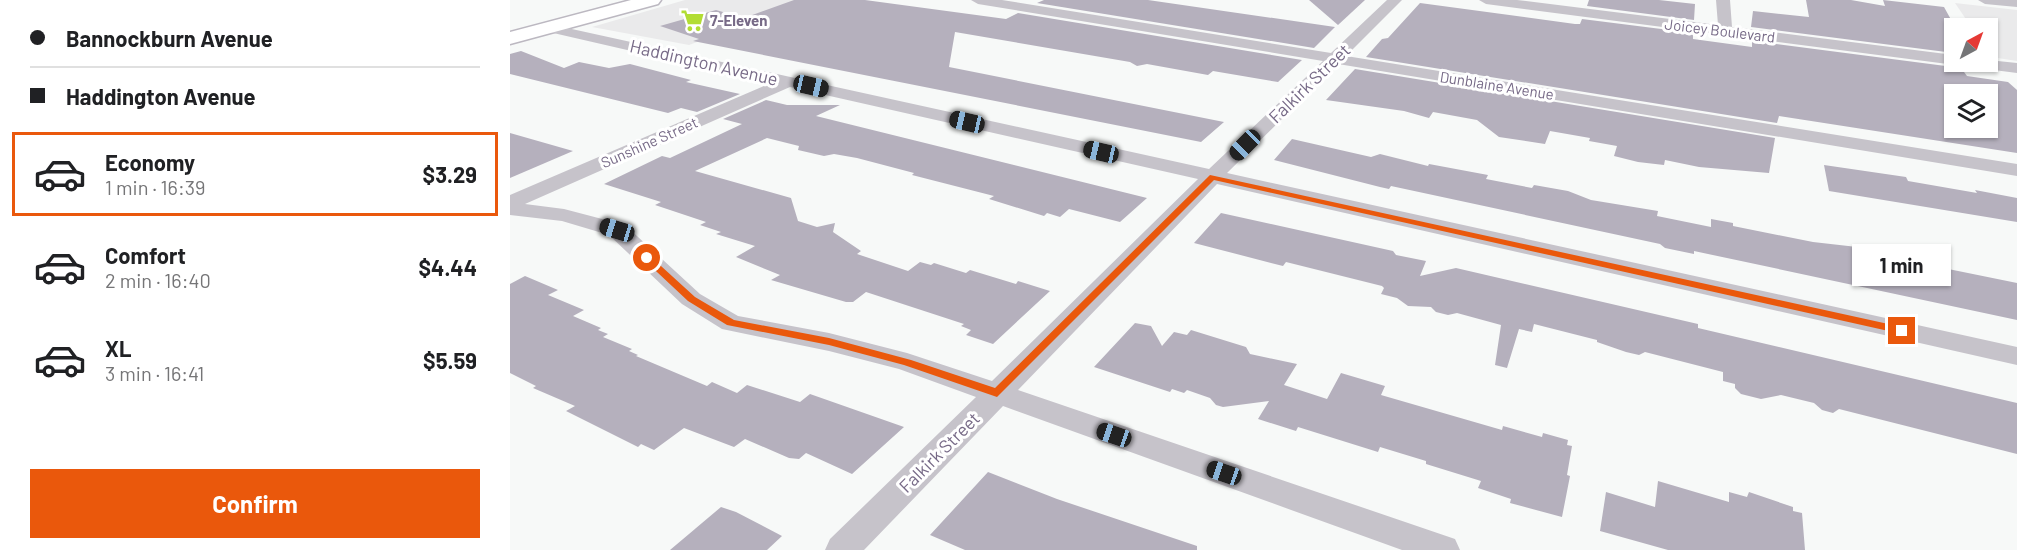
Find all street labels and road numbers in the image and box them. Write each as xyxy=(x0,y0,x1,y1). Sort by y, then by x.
street label: Joicey Boulevard xyxy=(1664,14,1776,46)
street label: Haddington Avenue xyxy=(628,34,780,90)
street label: Falkirk Street xyxy=(1264,39,1354,127)
street label: Dunblaine Avenue xyxy=(1439,67,1555,103)
street label: Sunshine Street xyxy=(598,113,700,171)
street label: Falkirk Street xyxy=(894,407,984,497)

